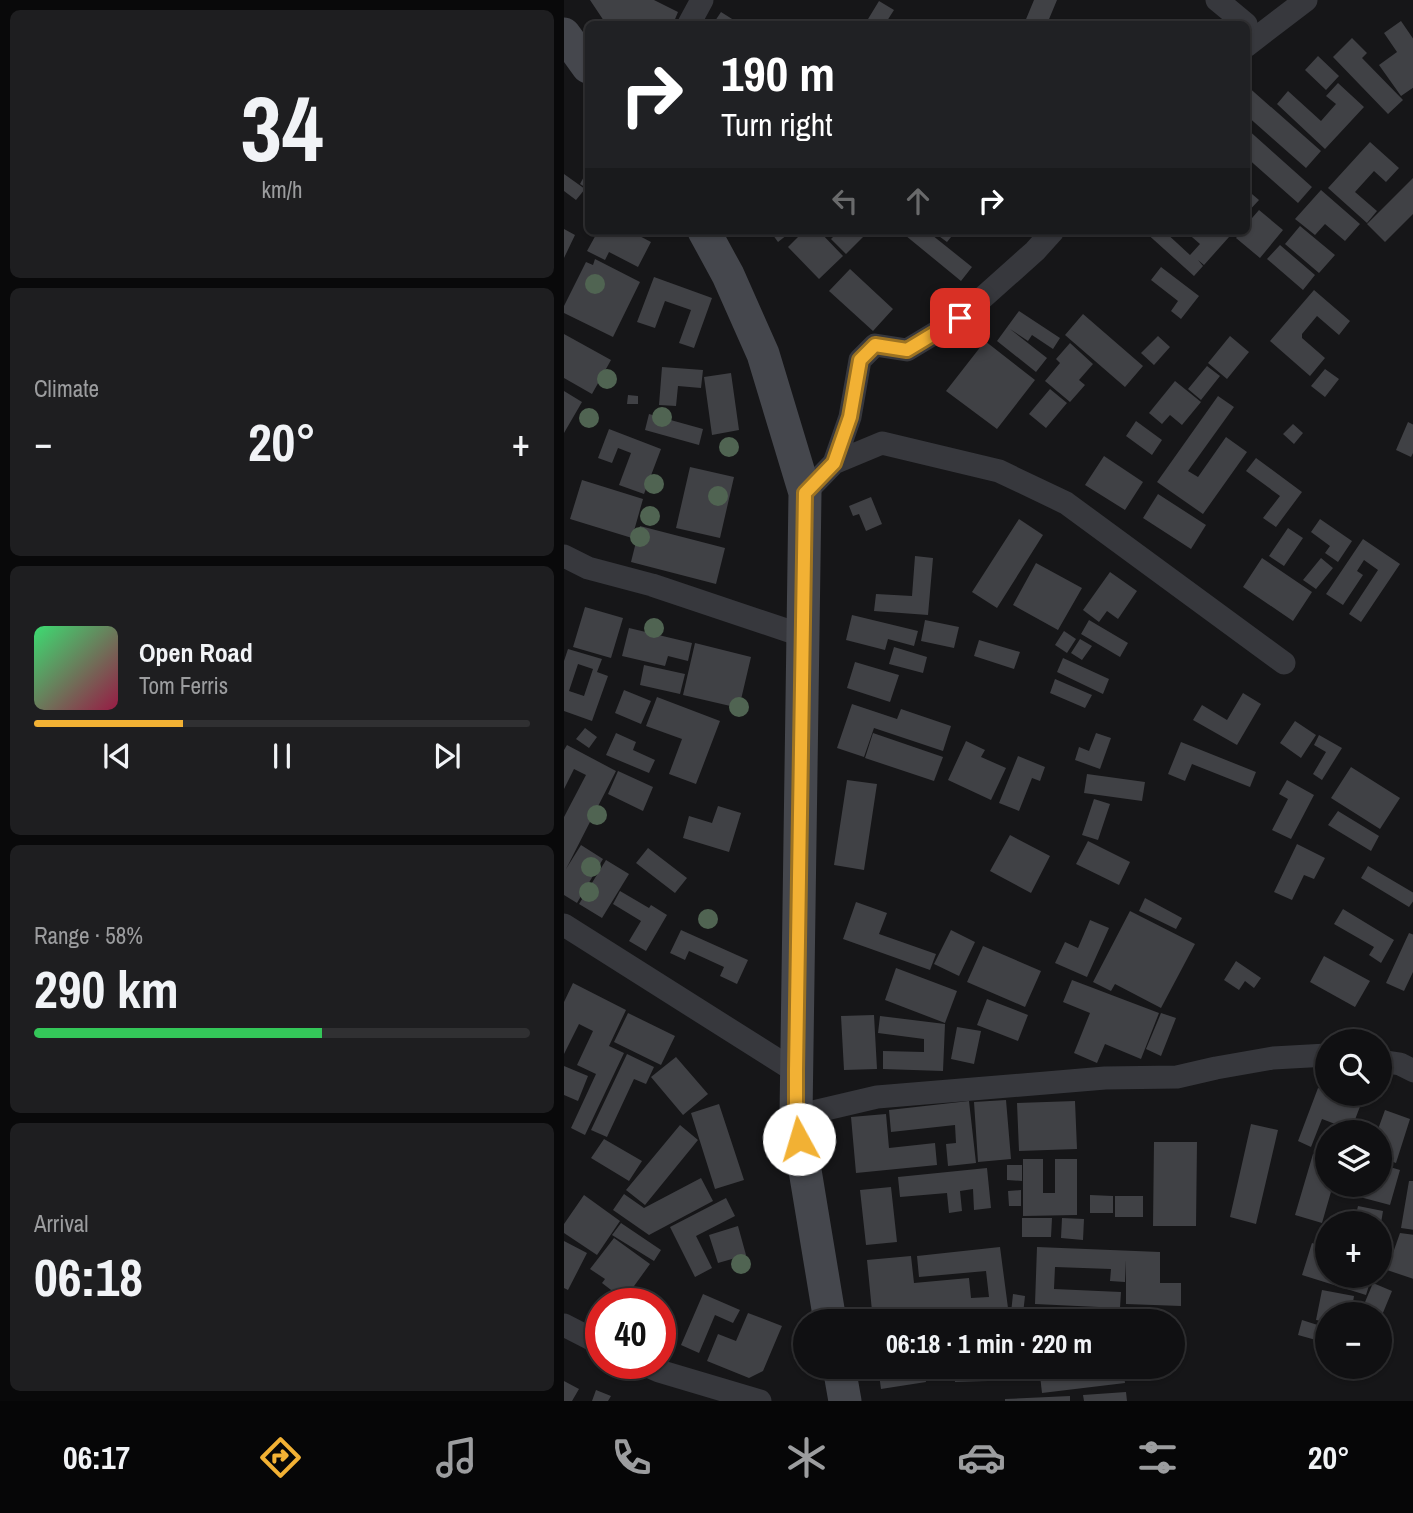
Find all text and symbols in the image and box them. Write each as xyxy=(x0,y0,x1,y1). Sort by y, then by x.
text: 190 m xyxy=(721,40,835,106)
icon: right xyxy=(606,49,697,140)
text: 34 xyxy=(241,67,324,189)
text: Turn right xyxy=(721,103,833,146)
text: km/h xyxy=(262,174,302,205)
icon: left xyxy=(826,182,864,220)
icon: ahead xyxy=(899,182,937,220)
icon: right xyxy=(972,182,1010,220)
pin xyxy=(930,288,990,348)
icon: arrive xyxy=(941,299,979,337)
text: Climate xyxy=(34,373,99,404)
text: 20° xyxy=(248,407,316,477)
text: − xyxy=(34,417,52,468)
text: + xyxy=(512,417,530,468)
text: Open Road xyxy=(139,635,253,670)
text: Tom Ferris xyxy=(139,670,228,701)
icon: previous xyxy=(98,737,136,775)
icon: pause xyxy=(263,737,301,775)
icon: next xyxy=(428,737,466,775)
text: Range · 58% xyxy=(34,920,143,951)
text: 290 km xyxy=(34,954,179,1024)
map controls xyxy=(1315,1029,1392,1379)
button: search xyxy=(1315,1029,1392,1106)
position arrow xyxy=(762,1102,836,1176)
button: layers xyxy=(1315,1120,1392,1197)
text: Arrival xyxy=(34,1208,89,1239)
button: + xyxy=(1315,1211,1392,1288)
text: 06:18 xyxy=(34,1242,143,1312)
speed limit sign: 40 xyxy=(585,1288,676,1379)
button: − xyxy=(1315,1302,1392,1379)
text: 06:18 · 1 min · 220 m xyxy=(886,1326,1092,1361)
icon: directions xyxy=(256,1433,305,1482)
icon: music xyxy=(432,1433,481,1482)
icon: phone xyxy=(607,1433,656,1482)
icon: climate xyxy=(782,1433,831,1482)
icon: car xyxy=(957,1433,1006,1482)
icon: filters xyxy=(1133,1433,1182,1482)
text: 06:17 xyxy=(63,1436,130,1479)
text: 20° xyxy=(1308,1436,1350,1479)

